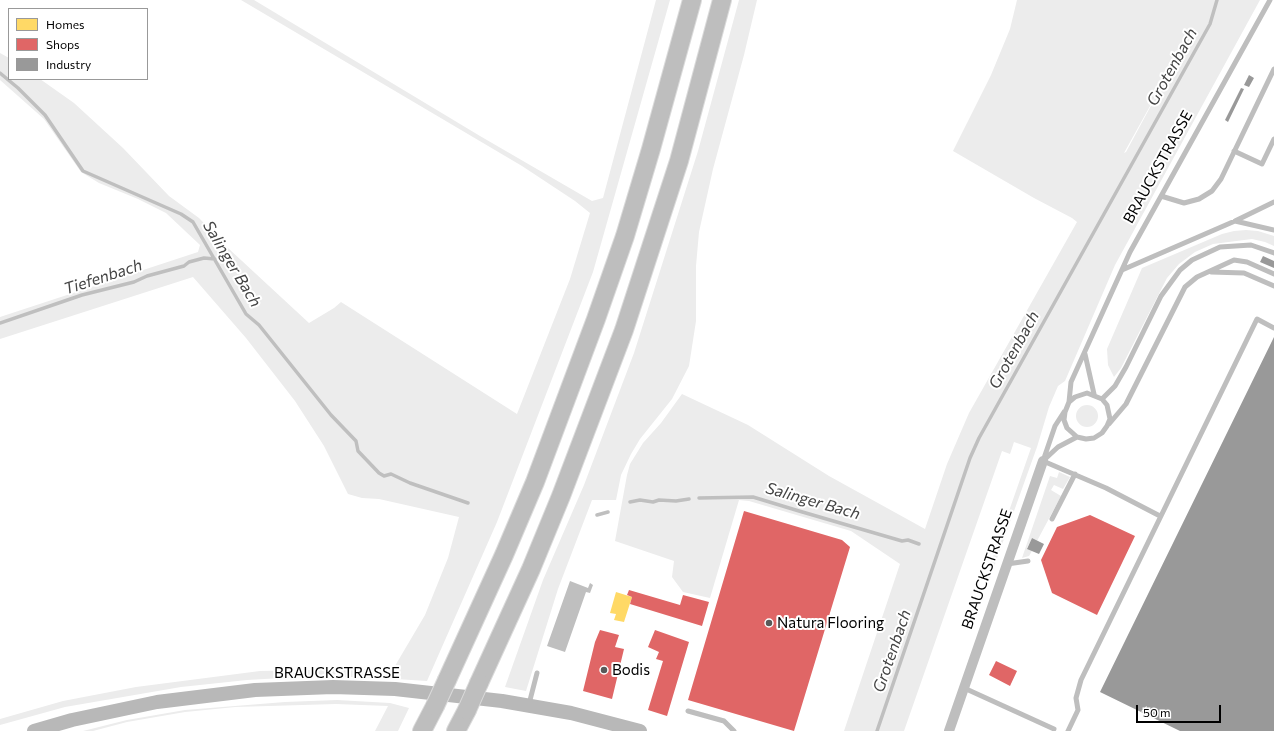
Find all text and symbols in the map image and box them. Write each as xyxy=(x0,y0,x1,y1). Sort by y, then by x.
legend xyxy=(8,8,148,80)
text: Homes xyxy=(46,17,84,31)
water label: Grotenbach xyxy=(1143,25,1201,109)
text: Shops xyxy=(46,37,80,51)
text: Industry xyxy=(46,57,91,71)
street label: BRAUCKSTRASSE xyxy=(1120,108,1196,226)
water label: Salinger Bach xyxy=(199,217,265,311)
water label: Tiefenbach xyxy=(61,255,145,299)
water label: Grotenbach xyxy=(985,308,1043,392)
water label: Salinger Bach xyxy=(764,478,862,524)
street label: BRAUCKSTRASSE xyxy=(958,506,1016,632)
water label: Grotenbach xyxy=(869,607,915,695)
place label: Natura Flooring xyxy=(777,614,884,632)
marker: Natura Flooring xyxy=(764,618,774,628)
place label: Bodis xyxy=(612,661,650,679)
street label: BRAUCKSTRASSE xyxy=(274,664,400,682)
marker: Bodis xyxy=(599,665,609,675)
scale bar xyxy=(1138,697,1223,723)
text: 50 m xyxy=(1143,705,1171,719)

